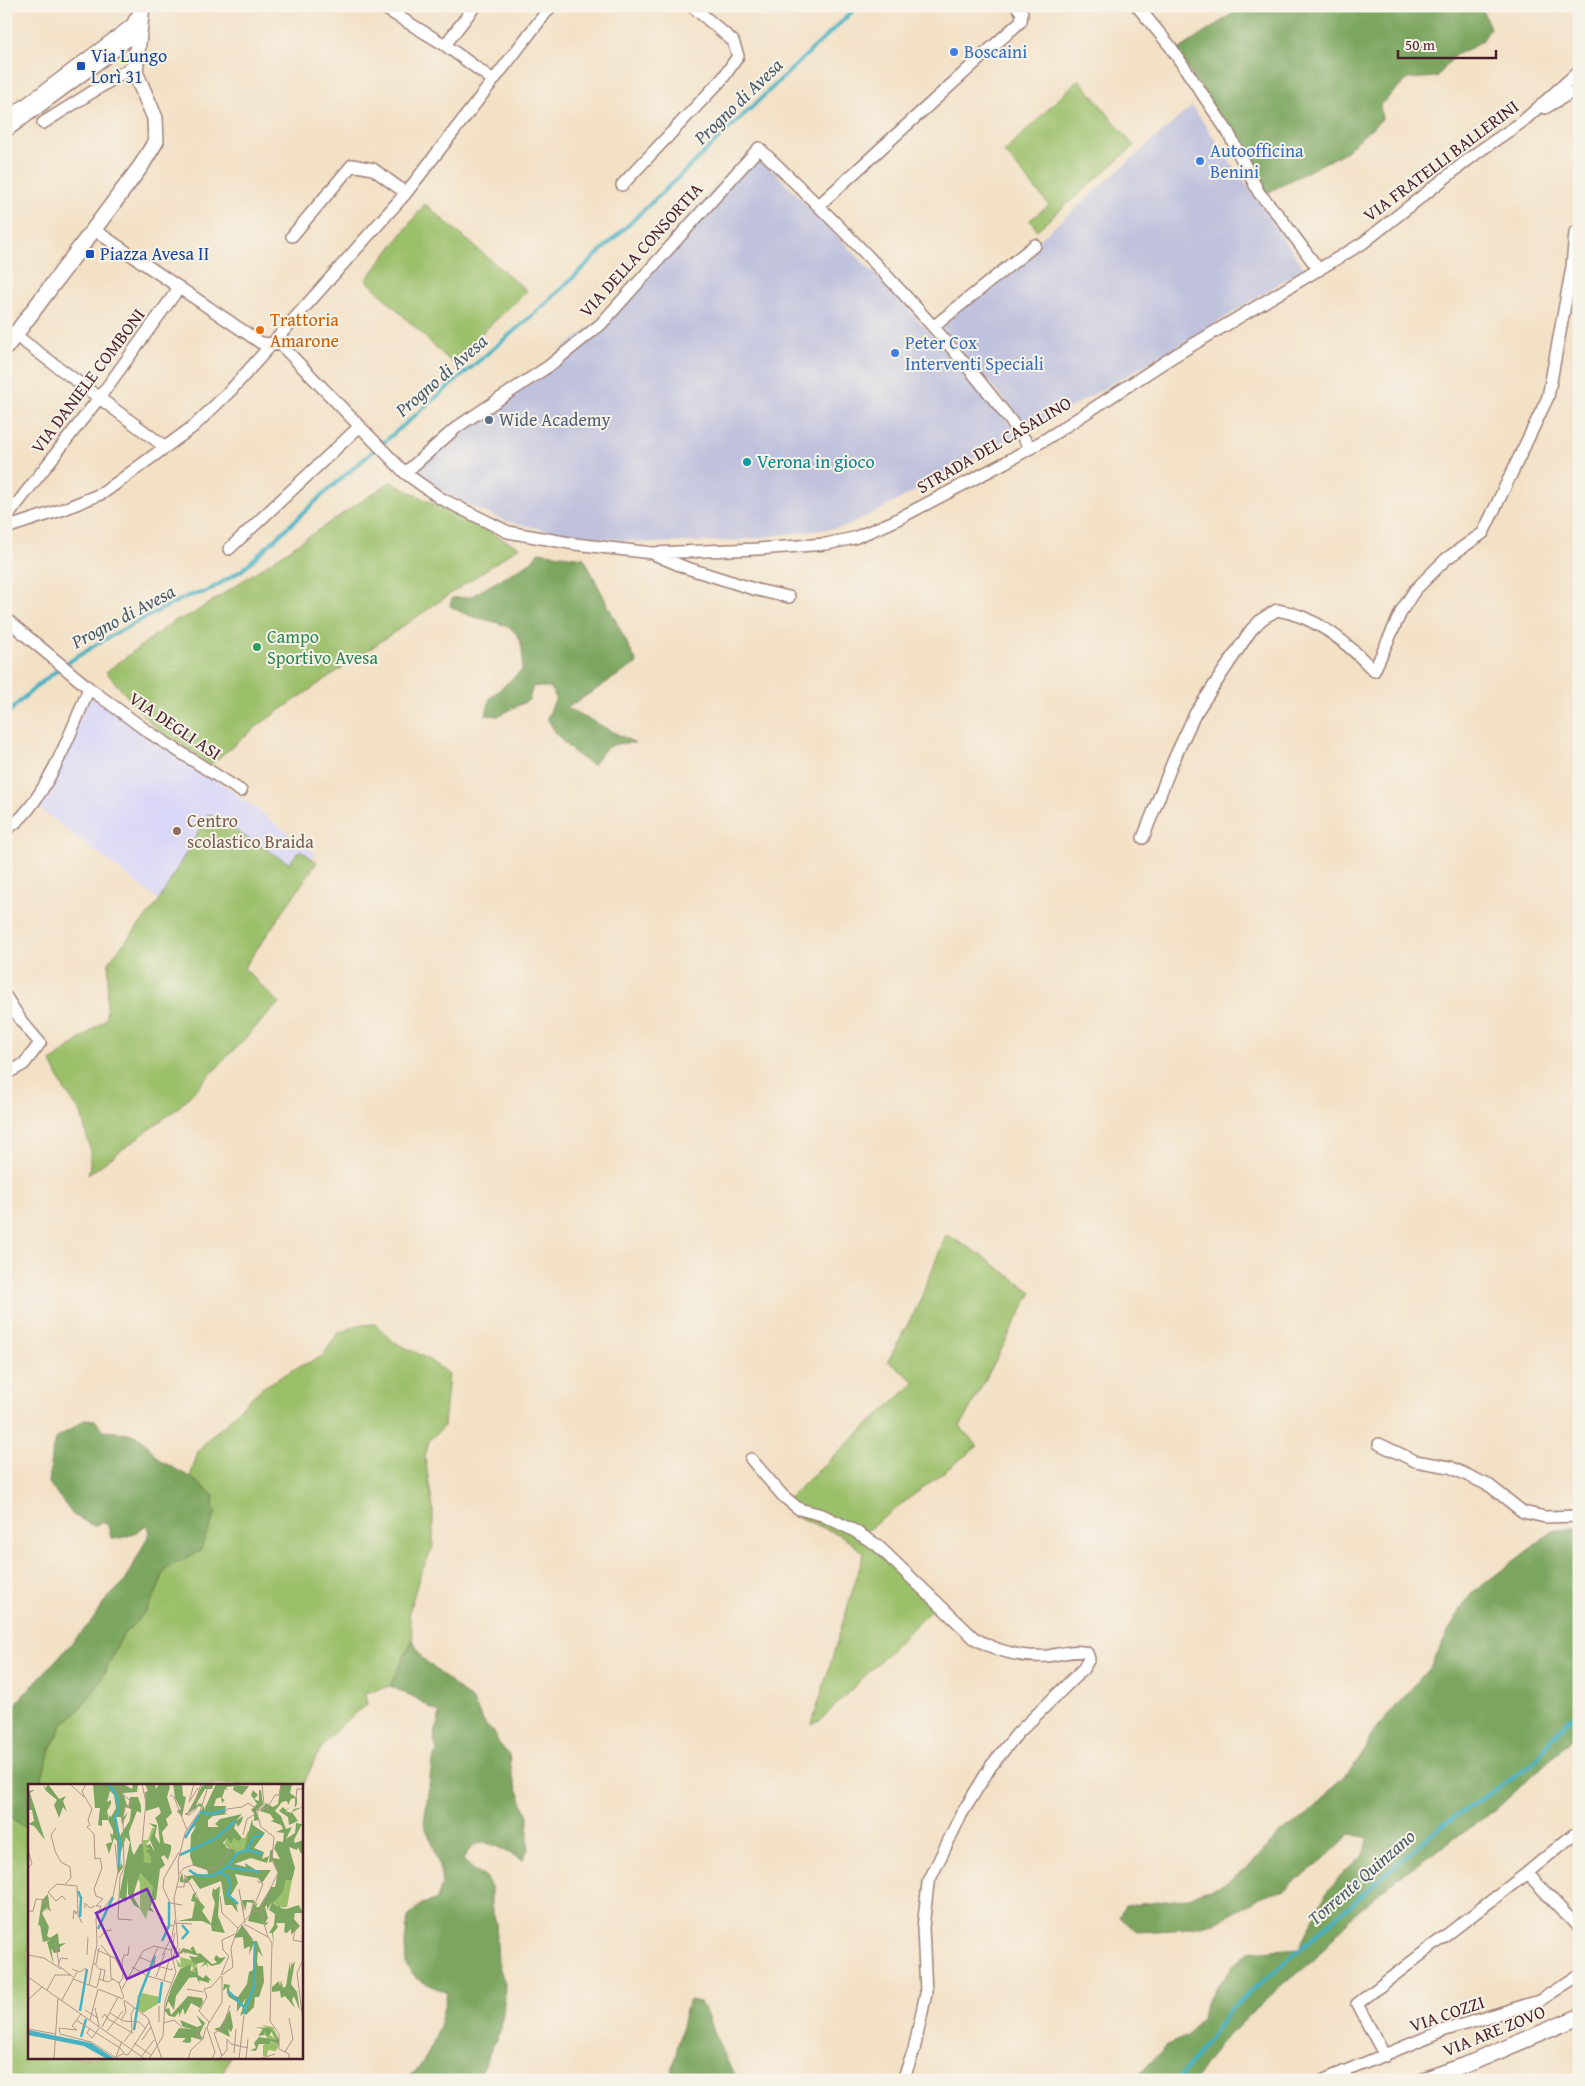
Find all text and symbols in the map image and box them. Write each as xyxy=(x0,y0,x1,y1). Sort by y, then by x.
scale bar xyxy=(1398,28,1495,60)
text: 50 m xyxy=(1405,34,1436,55)
place label: Boscaini xyxy=(964,38,1027,65)
place label: Via Lungo Lorì 31 xyxy=(91,42,167,90)
marker: Boscaini xyxy=(948,46,960,58)
water label: Progno di Avesa xyxy=(687,51,789,151)
marker: Via Lungo Lorì 31 xyxy=(75,60,87,72)
street label: VIA FRATELLI BALLERINI xyxy=(1357,93,1524,228)
place label: Autoofficina Benini xyxy=(1210,137,1304,185)
marker: Autoofficina Benini xyxy=(1194,155,1206,167)
street label: VIA DELLA CONSORTIA xyxy=(573,176,709,323)
place label: Piazza Avesa II xyxy=(100,240,209,267)
marker: Piazza Avesa II xyxy=(84,248,96,260)
street label: VIA DANIELE COMBONI xyxy=(24,302,151,459)
place label: Trattoria Amarone xyxy=(270,306,339,354)
marker: Trattoria Amarone xyxy=(254,324,266,336)
water label: Progno di Avesa xyxy=(388,327,493,424)
place label: Peter Cox Interventi Speciali xyxy=(905,329,1044,377)
marker: Peter Cox Interventi Speciali xyxy=(889,347,901,359)
street label: STRADA DEL CASALINO xyxy=(911,389,1076,500)
place label: Wide Academy xyxy=(499,406,611,433)
marker: Wide Academy xyxy=(483,414,495,426)
place label: Verona in gioco xyxy=(757,448,875,475)
marker: Verona in gioco xyxy=(741,456,753,468)
water label: Progno di Avesa xyxy=(65,577,180,656)
place label: Campo Sportivo Avesa xyxy=(267,623,378,671)
marker: Campo Sportivo Avesa xyxy=(251,641,263,653)
street label: VIA DEGLI ASI xyxy=(124,685,227,767)
place label: Centro scolastico Braida xyxy=(187,807,314,855)
marker: Centro scolastico Braida xyxy=(171,825,183,837)
inset map xyxy=(28,1784,302,2058)
water label: Torrente Quinzano xyxy=(1301,1822,1421,1932)
street label: VIA COZZI xyxy=(1406,1988,1488,2039)
street label: VIA ARE ZOVO xyxy=(1438,1998,1549,2063)

